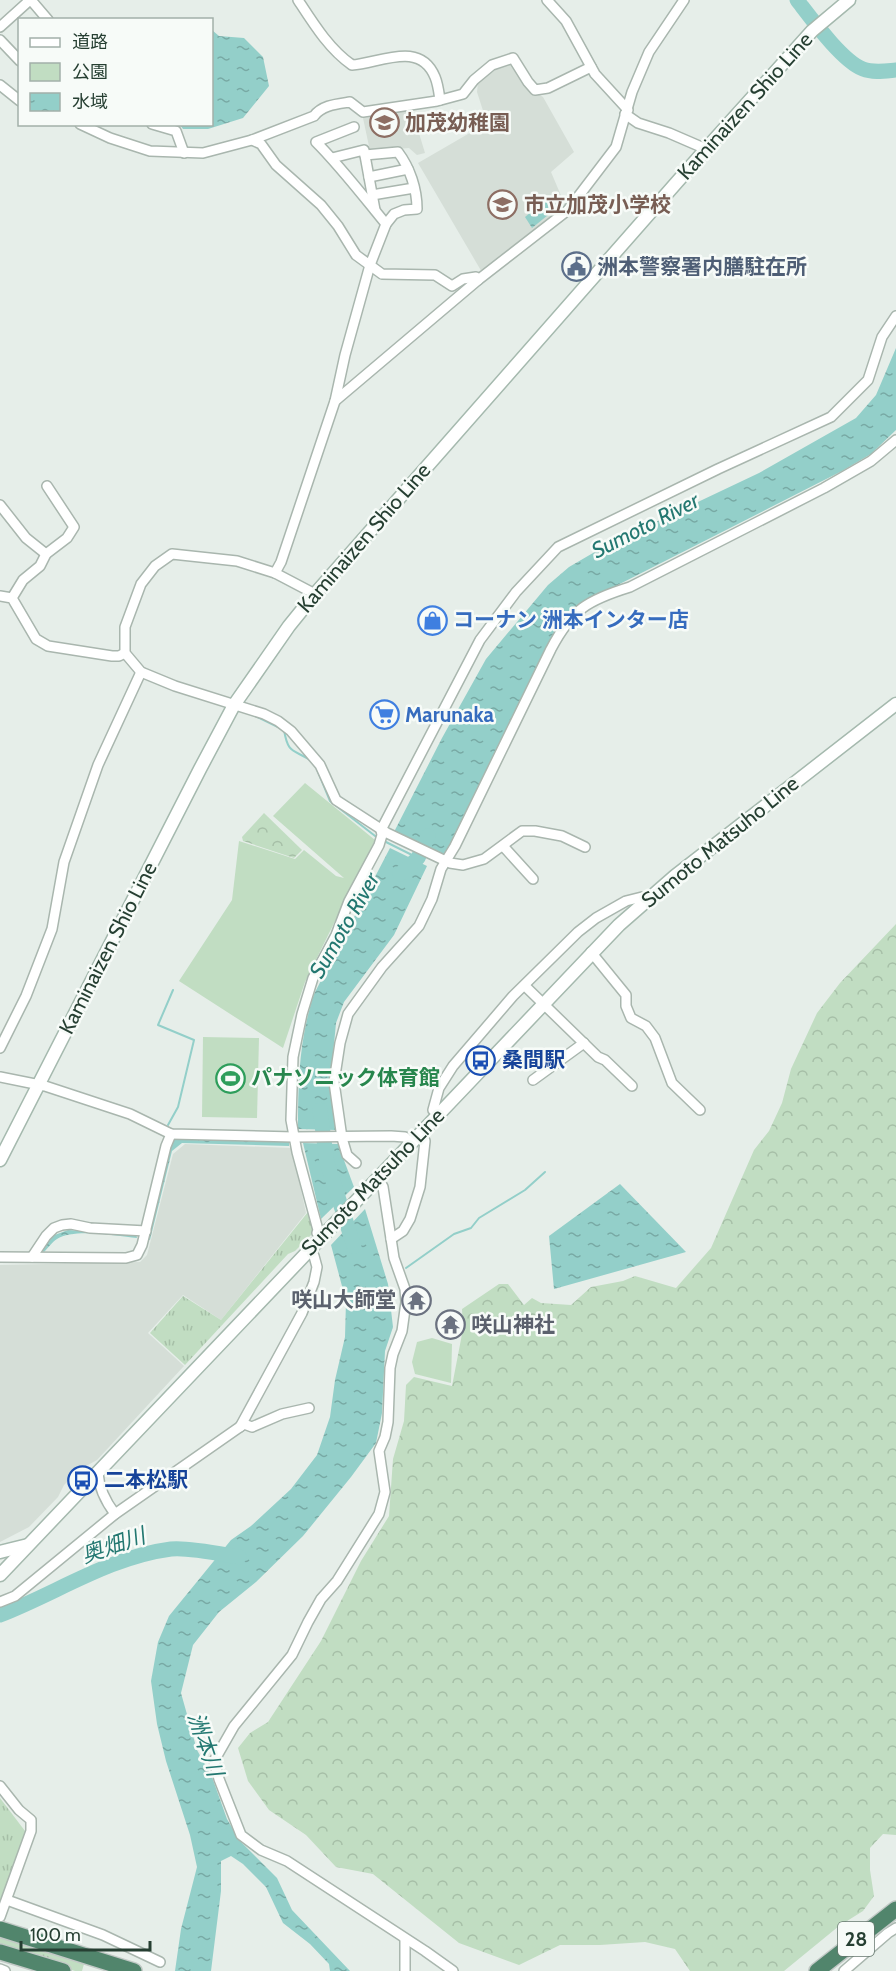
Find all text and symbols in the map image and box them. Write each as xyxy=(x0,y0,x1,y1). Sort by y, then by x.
legend xyxy=(18,18,213,126)
street label: Kaminaizen Shio Line xyxy=(672,27,818,185)
text: 道路 xyxy=(72,31,108,53)
text: 公園 xyxy=(72,61,108,83)
text: 水域 xyxy=(72,91,108,113)
school or university icon: 加茂幼稚園 xyxy=(368,107,400,139)
place label: 加茂幼稚園 xyxy=(405,110,510,135)
school or university icon: 市立加茂小学校 xyxy=(487,189,519,221)
place label: 市立加茂小学校 xyxy=(524,192,671,217)
public building icon: 洲本警察署内膳駐在所 xyxy=(560,251,592,283)
place label: 洲本警察署内膳駐在所 xyxy=(597,254,807,279)
street label: Kaminaizen Shio Line xyxy=(292,458,435,617)
water label: Sumoto River xyxy=(587,486,705,564)
shop icon: コーナン 洲本インター店 xyxy=(416,604,448,636)
place label: コーナン 洲本インター店 xyxy=(453,607,689,632)
supermarket icon: Marunaka xyxy=(368,699,400,731)
place label: Marunaka xyxy=(405,702,494,727)
street label: Sumoto Matsuho Line xyxy=(636,770,803,913)
street label: Kaminaizen Shio Line xyxy=(53,857,162,1038)
water label: Sumoto River xyxy=(303,867,386,983)
bus stop icon: 桑間駅 xyxy=(465,1044,497,1076)
place label: 桑間駅 xyxy=(502,1047,565,1072)
sports icon: パナソニック体育館 xyxy=(214,1062,246,1094)
place label: パナソニック体育館 xyxy=(251,1065,440,1090)
street label: Sumoto Matsuho Line xyxy=(296,1103,450,1260)
temple icon: 咲山大師堂 xyxy=(401,1284,433,1316)
place label: 咲山大師堂 xyxy=(291,1287,396,1312)
temple icon: 咲山神社 xyxy=(434,1309,466,1341)
place label: 咲山神社 xyxy=(471,1312,555,1337)
bus stop icon: 二本松駅 xyxy=(67,1464,99,1496)
place label: 二本松駅 xyxy=(104,1467,188,1492)
water label: 奥畑川 xyxy=(78,1521,151,1569)
water label: 洲本川 xyxy=(182,1709,230,1782)
scale bar xyxy=(21,1914,150,1952)
road number: 28 xyxy=(838,1922,874,1956)
text: 100 m xyxy=(30,1924,81,1946)

